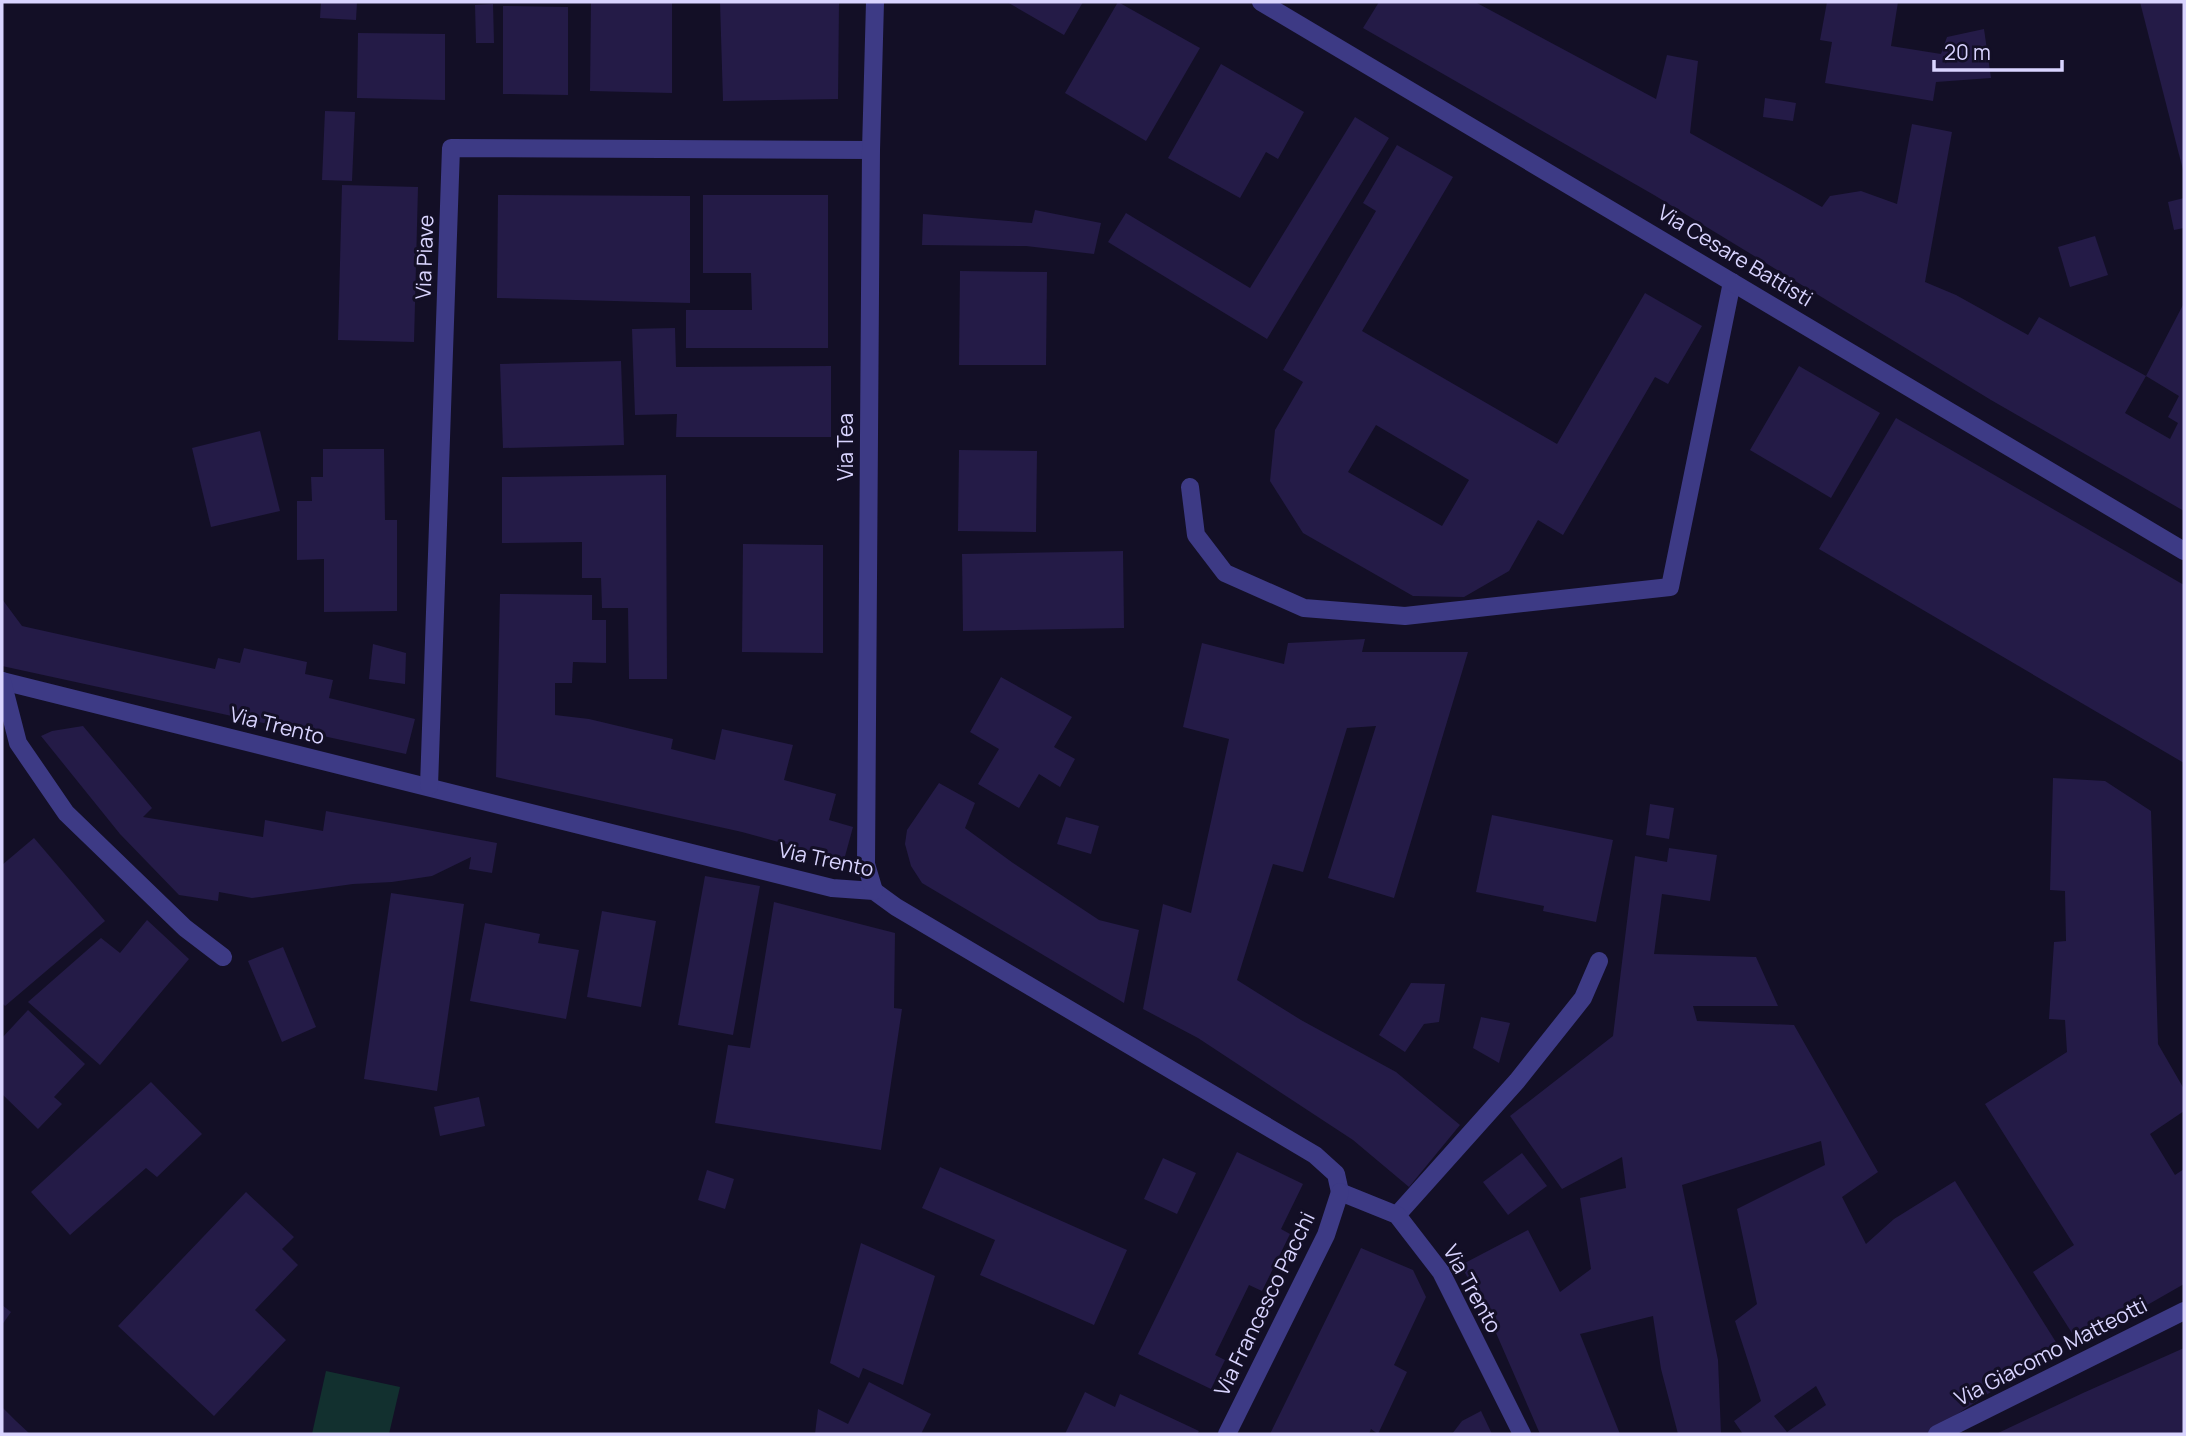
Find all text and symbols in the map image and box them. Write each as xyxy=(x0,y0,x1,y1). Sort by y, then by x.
scale bar xyxy=(1934,28,2062,72)
text: 20 m xyxy=(1944,38,1991,66)
street label: Via Cesare Battisti xyxy=(1653,198,1818,313)
street label: Via Piave xyxy=(409,214,439,300)
street label: Via Tea xyxy=(831,413,859,481)
street label: Via Trento xyxy=(227,700,328,750)
street label: Via Trento xyxy=(776,835,876,883)
street label: Via Francesco Pacchi xyxy=(1207,1207,1321,1400)
street label: Via Trento xyxy=(1437,1239,1509,1338)
street label: Via Giacomo Matteotti xyxy=(1949,1290,2152,1412)

